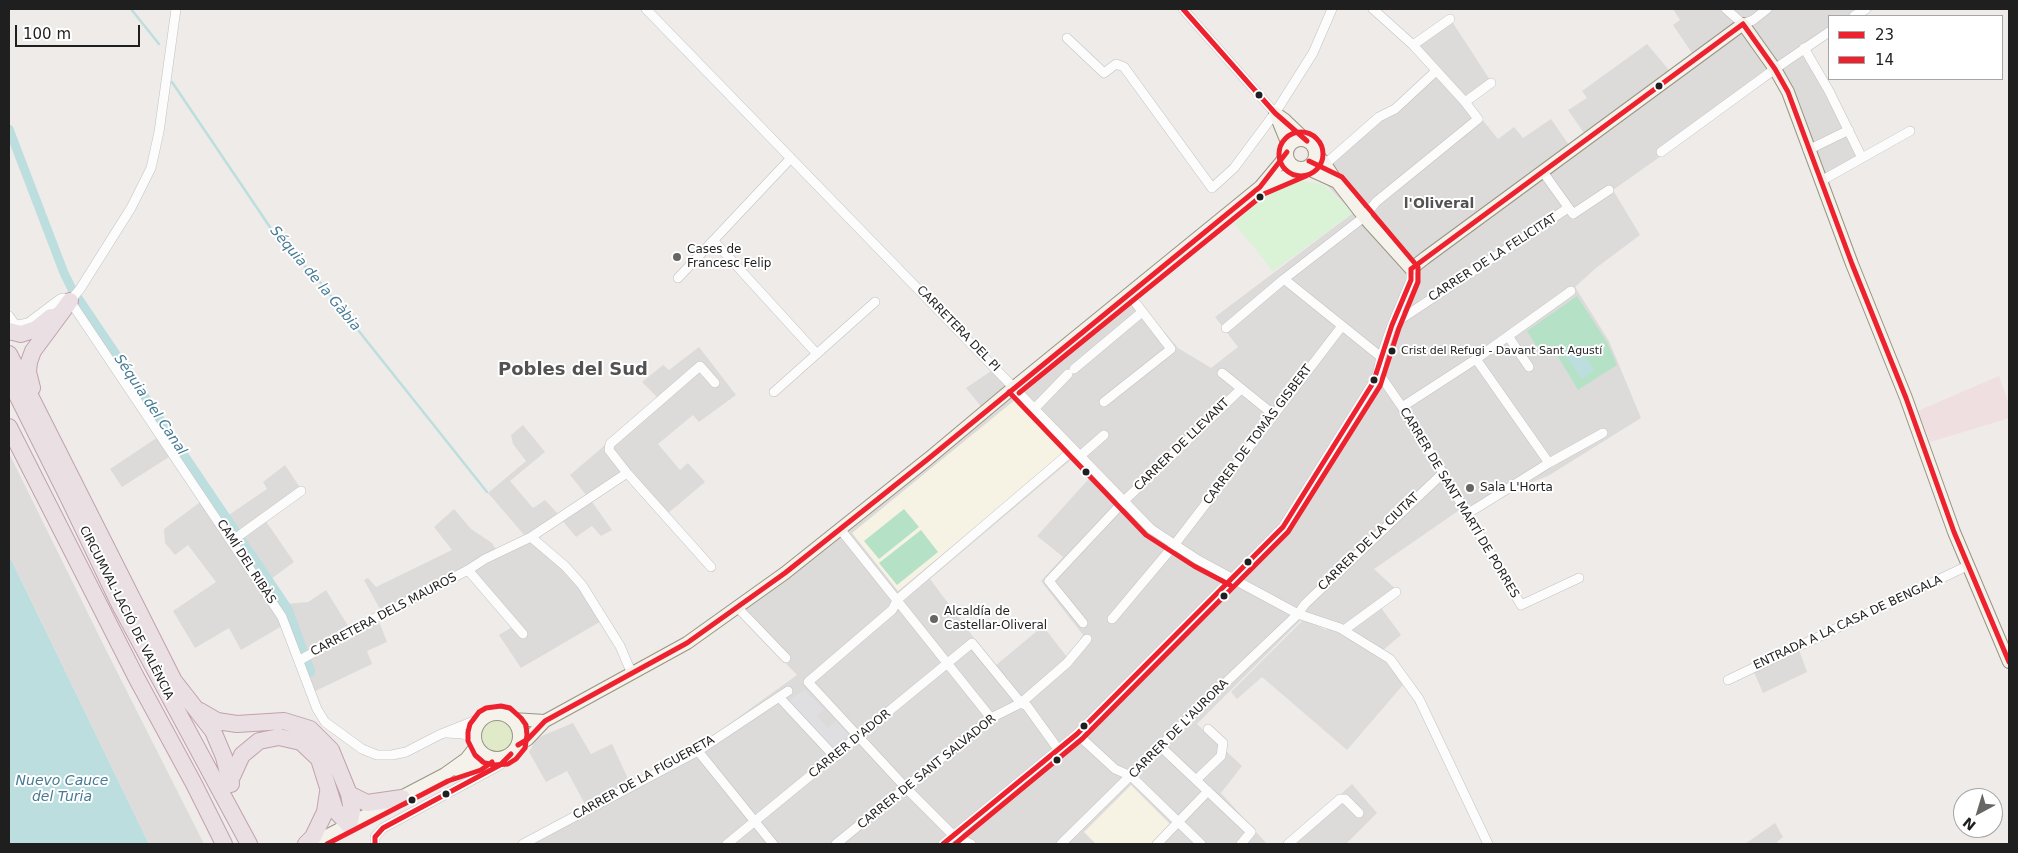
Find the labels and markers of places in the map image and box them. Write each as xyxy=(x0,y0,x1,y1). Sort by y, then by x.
unlabelled marker xyxy=(1654,81,1664,91)
unlabelled marker xyxy=(1254,90,1264,100)
unlabelled marker xyxy=(1255,192,1265,202)
place label: Cases de Francesc Felip xyxy=(687,243,771,271)
marker: Cases de Francesc Felip xyxy=(671,251,683,263)
place label: Crist del Refugi - Davant Sant Agustí xyxy=(1401,344,1602,358)
marker: Crist del Refugi - Davant Sant Agustí xyxy=(1387,346,1397,356)
unlabelled marker xyxy=(1369,375,1379,385)
unlabelled marker xyxy=(1081,467,1091,477)
place label: Sala L'Horta xyxy=(1480,481,1553,495)
marker: Sala L'Horta xyxy=(1464,482,1476,494)
unlabelled marker xyxy=(1243,557,1253,567)
unlabelled marker xyxy=(1219,591,1229,601)
place label: Alcaldía de Castellar-Oliveral xyxy=(944,605,1047,633)
marker: Alcaldía de Castellar-Oliveral xyxy=(928,613,940,625)
unlabelled marker xyxy=(1079,721,1089,731)
unlabelled marker xyxy=(1052,755,1062,765)
unlabelled marker xyxy=(441,789,451,799)
unlabelled marker xyxy=(407,795,417,805)

